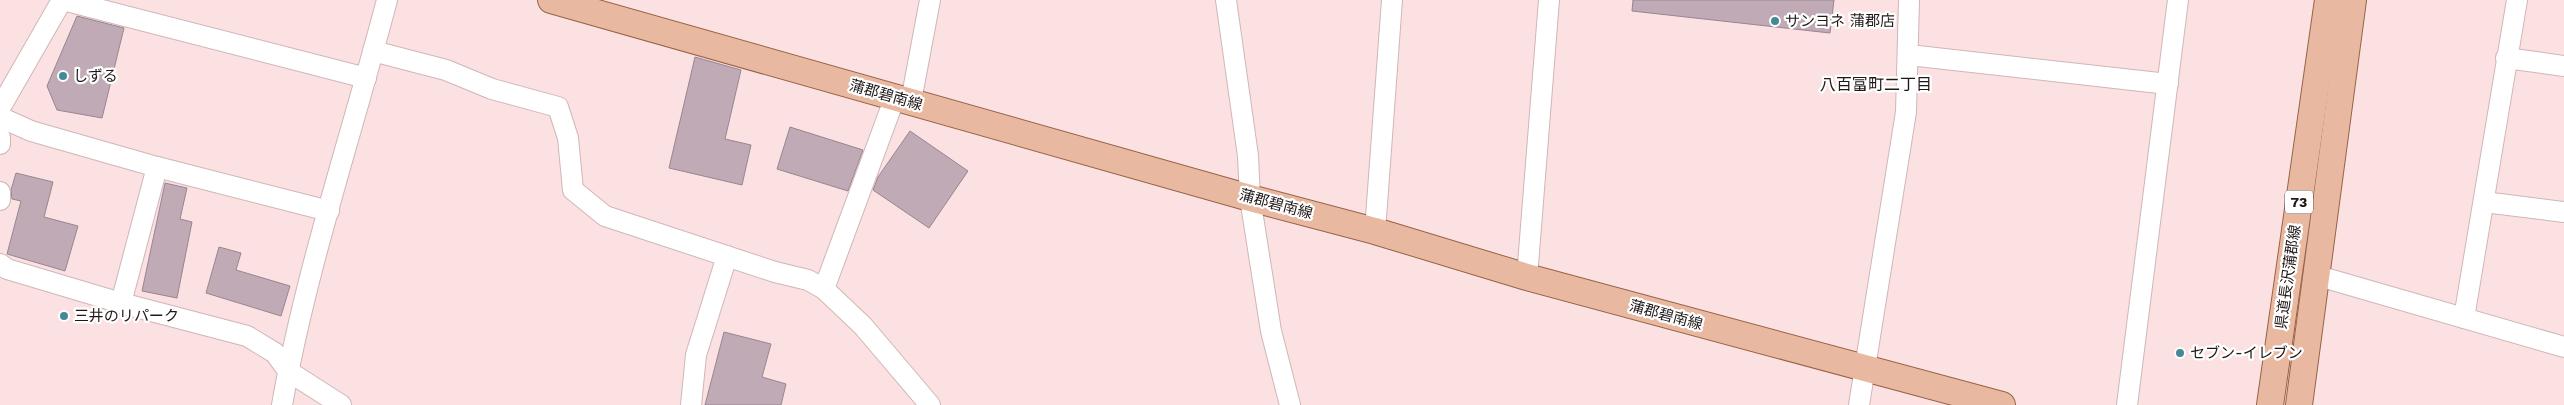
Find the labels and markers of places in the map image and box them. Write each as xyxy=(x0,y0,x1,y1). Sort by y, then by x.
place label: サンヨネ 蒲郡店 xyxy=(1785,12,1895,30)
marker: サンヨネ 蒲郡店 xyxy=(1769,15,1781,27)
place label: しずる xyxy=(73,67,118,85)
marker: しずる xyxy=(57,70,69,82)
place label: 三井のリパーク xyxy=(74,307,179,325)
marker: 三井のリパーク xyxy=(58,310,70,322)
place label: セブン-イレブン xyxy=(2190,344,2303,362)
marker: セブン-イレブン xyxy=(2174,347,2186,359)

